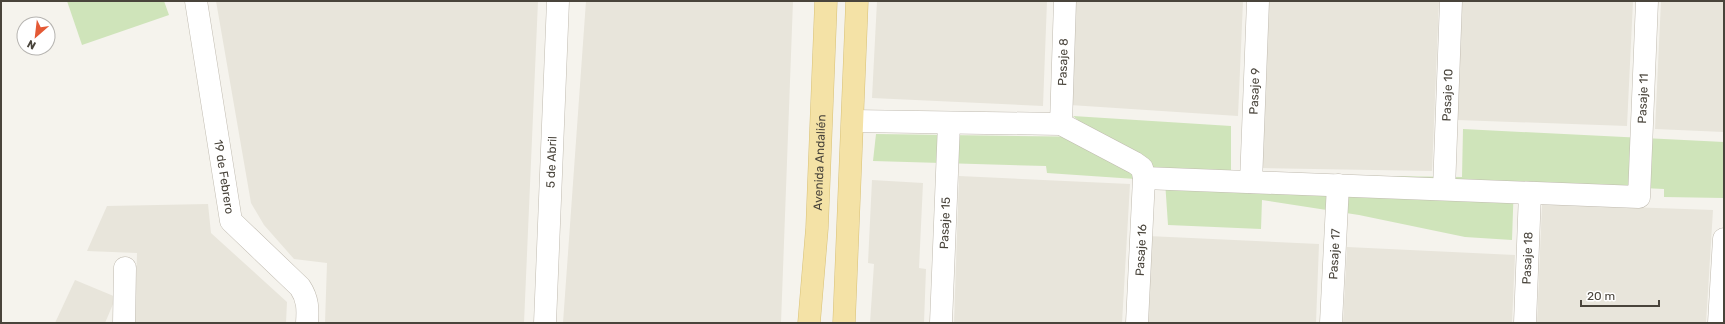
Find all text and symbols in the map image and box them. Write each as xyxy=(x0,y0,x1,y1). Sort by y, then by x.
north arrow xyxy=(16,16,56,56)
text: N xyxy=(25,37,38,52)
street label: Pasaje 8 xyxy=(1055,38,1071,86)
street label: Pasaje 9 xyxy=(1247,67,1262,115)
street label: Pasaje 10 xyxy=(1440,69,1455,122)
street label: Pasaje 11 xyxy=(1635,73,1651,124)
street label: Avenida Andalién xyxy=(811,114,829,211)
street label: 5 de Abril xyxy=(543,136,560,188)
street label: 19 de Febrero xyxy=(211,138,237,215)
street label: Pasaje 15 xyxy=(937,197,953,249)
street label: Pasaje 16 xyxy=(1133,224,1149,276)
street label: Pasaje 17 xyxy=(1326,228,1343,280)
street label: Pasaje 18 xyxy=(1519,231,1536,285)
scale bar xyxy=(1581,282,1659,308)
text: 20 m xyxy=(1587,289,1615,303)

